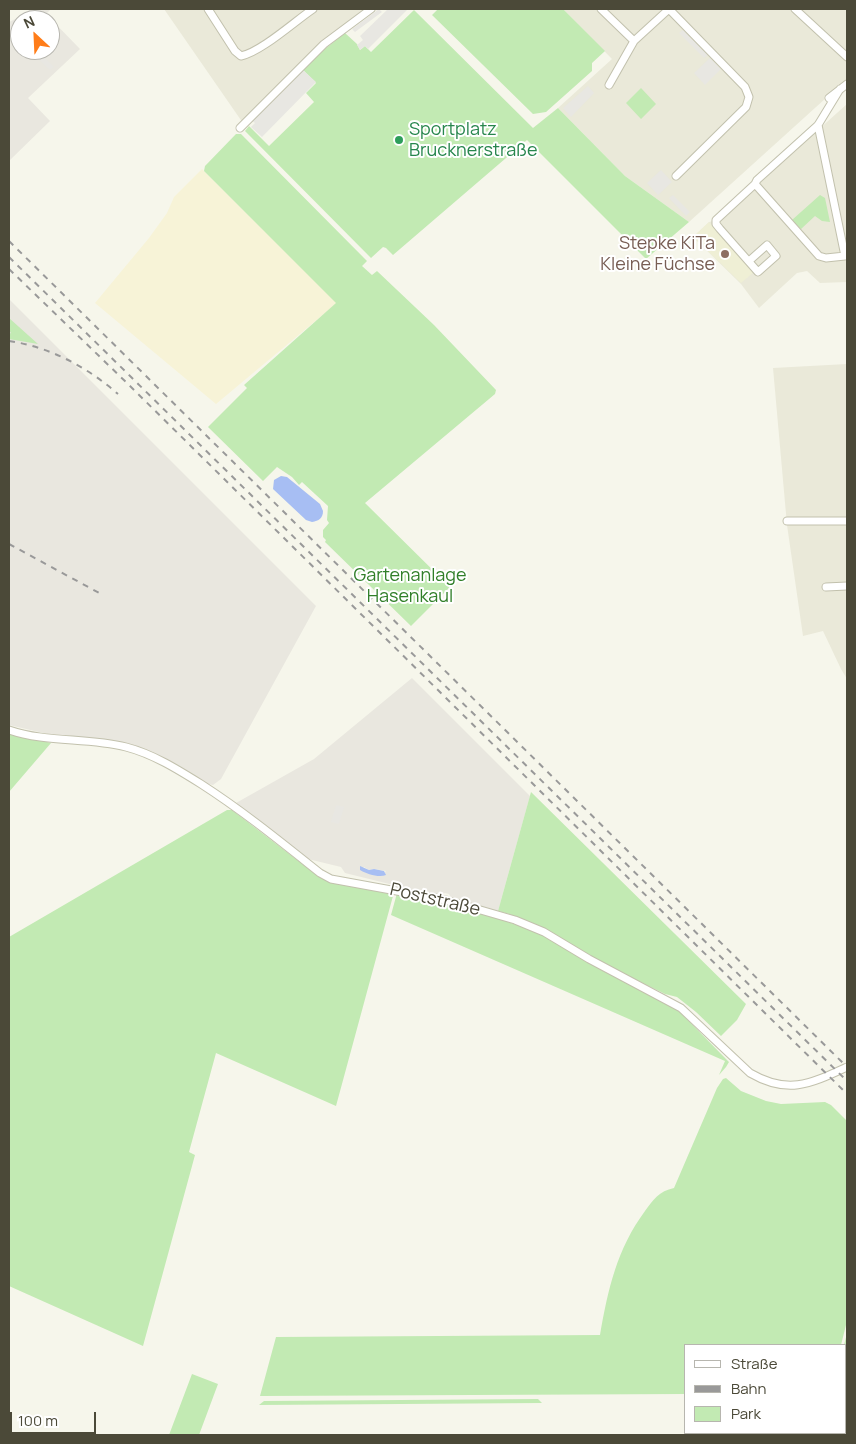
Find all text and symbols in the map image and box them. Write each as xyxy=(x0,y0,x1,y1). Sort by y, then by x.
north arrow xyxy=(10,10,60,60)
text: N xyxy=(20,11,37,33)
place label: Sportplatz Brucknerstraße xyxy=(409,119,537,162)
marker: Sportplatz Brucknerstraße xyxy=(393,134,405,146)
place label: Stepke KiTa Kleine Füchse xyxy=(600,233,715,276)
marker: Stepke KiTa Kleine Füchse xyxy=(719,248,731,260)
park label: Gartenanlage Hasenkaul xyxy=(353,565,467,608)
street label: Poststraße xyxy=(388,879,482,921)
legend xyxy=(684,1344,846,1434)
text: Straße xyxy=(731,1353,777,1374)
text: Bahn xyxy=(731,1378,766,1399)
scale bar xyxy=(12,1402,99,1434)
text: Park xyxy=(731,1403,761,1424)
text: 100 m xyxy=(18,1410,58,1431)

